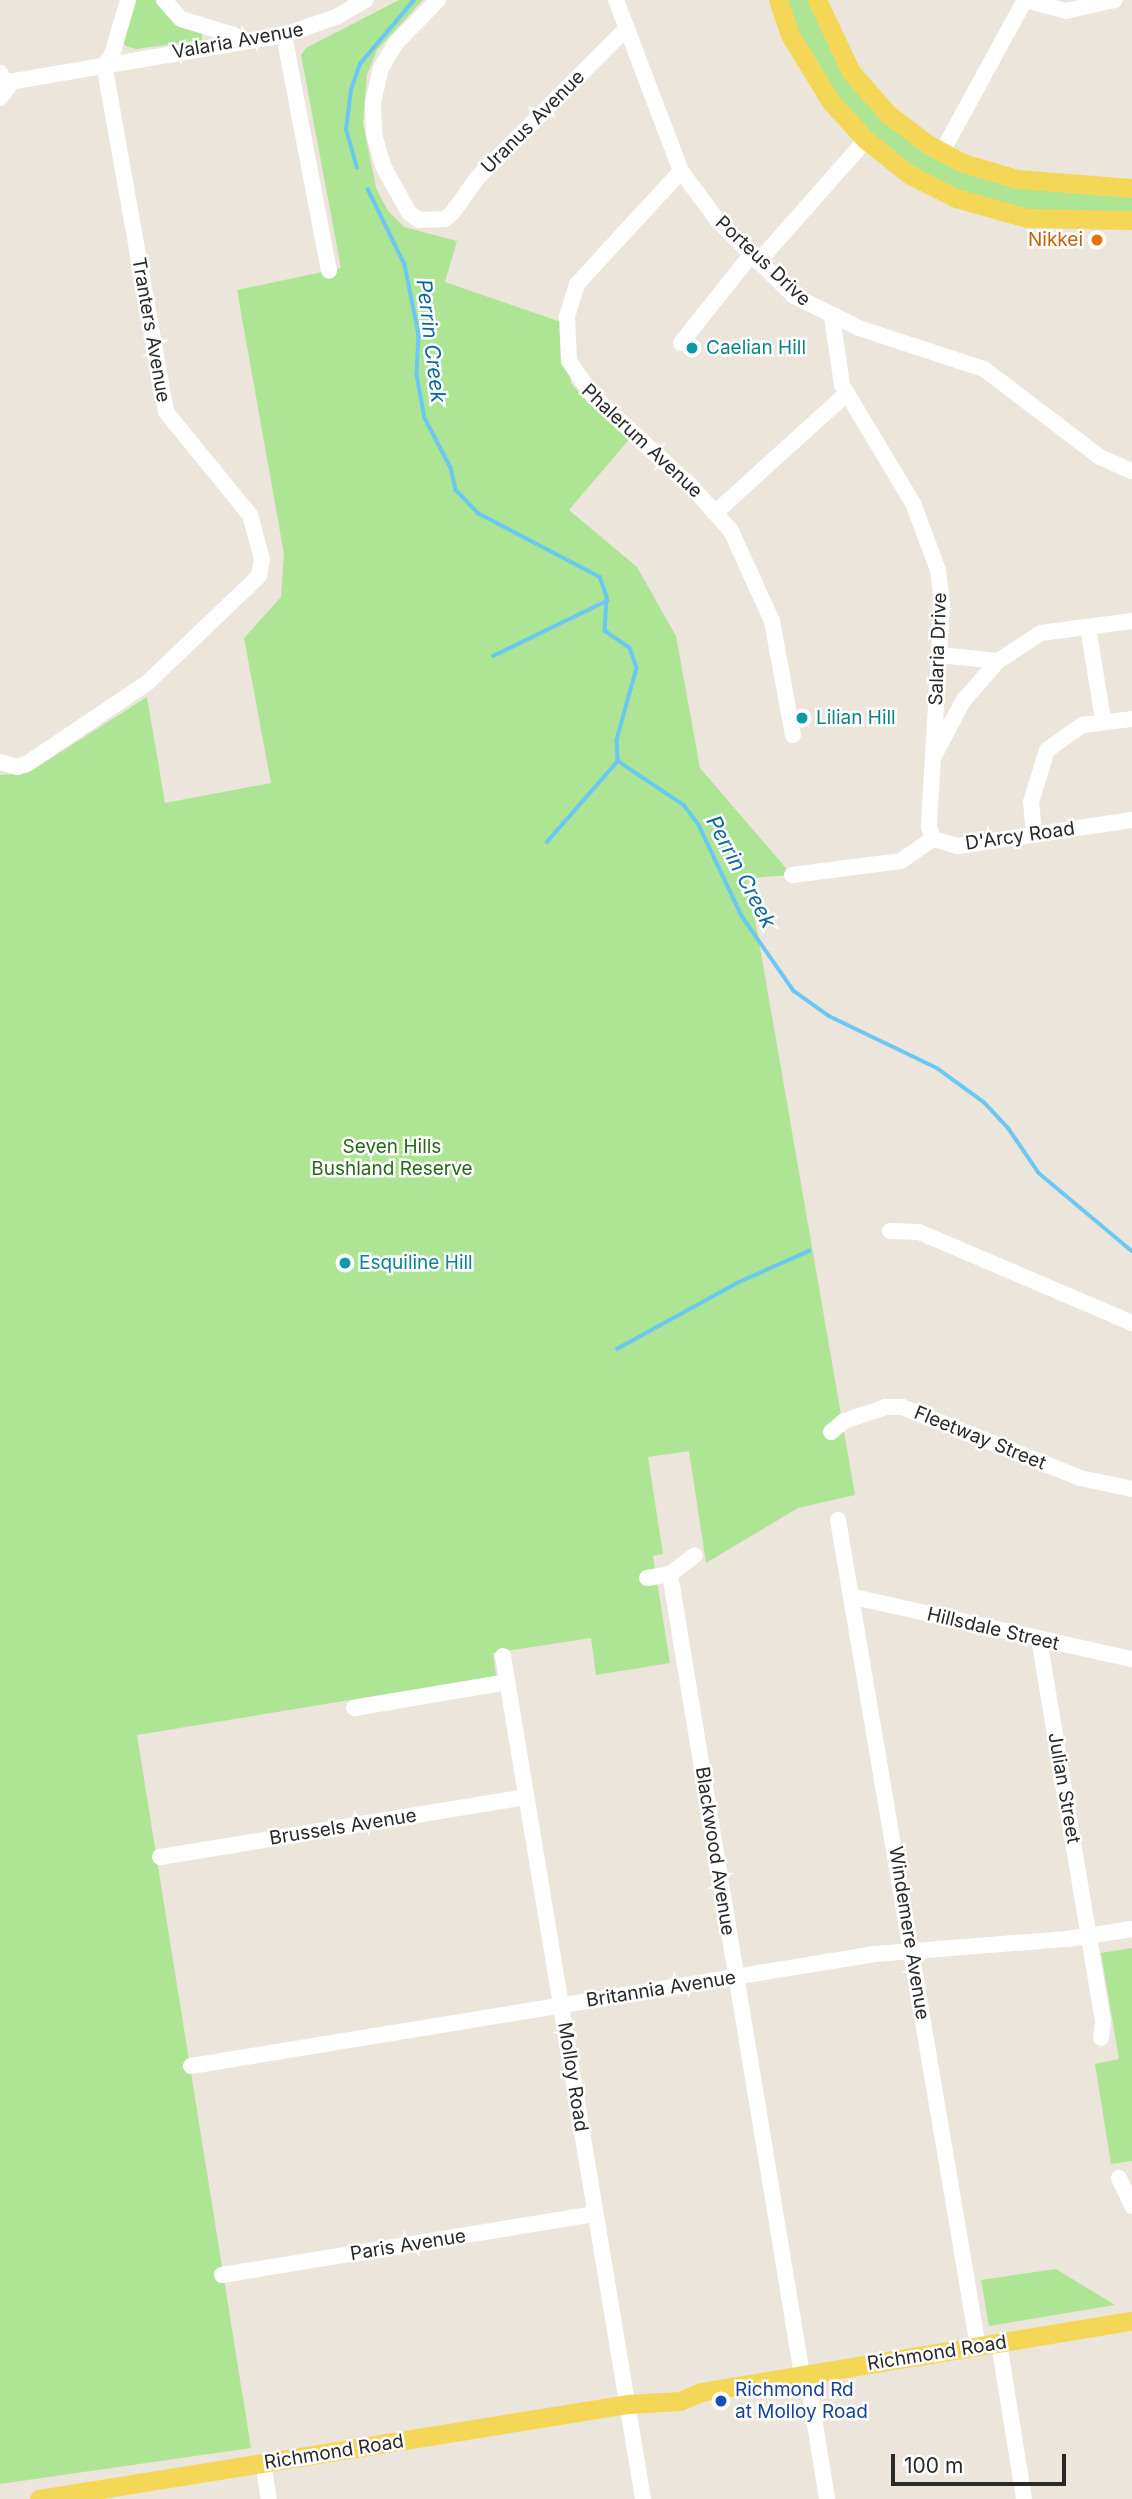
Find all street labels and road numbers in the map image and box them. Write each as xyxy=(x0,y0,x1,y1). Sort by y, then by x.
street label: Valaria Avenue xyxy=(171,18,305,64)
street label: Uranus Avenue xyxy=(477,66,589,178)
street label: Porteus Drive xyxy=(711,211,815,311)
street label: Tranters Avenue xyxy=(127,256,175,404)
street label: Phalerum Avenue xyxy=(577,379,707,503)
street label: Salaria Drive xyxy=(925,592,951,706)
street label: D'Arcy Road xyxy=(964,817,1076,855)
street label: Fleetway Street xyxy=(911,1401,1049,1475)
street label: Hillsdale Street xyxy=(925,1603,1061,1655)
street label: Julian Street xyxy=(1043,1731,1085,1845)
street label: Blackwood Avenue xyxy=(690,1765,740,1937)
street label: Brussels Avenue xyxy=(268,1804,418,1850)
street label: Windemere Avenue xyxy=(884,1845,934,2021)
street label: Britannia Avenue xyxy=(585,1966,737,2012)
street label: Molloy Road xyxy=(553,2021,593,2133)
street label: Paris Avenue xyxy=(348,2225,468,2265)
street label: Richmond Road xyxy=(866,2331,1008,2375)
street label: Richmond Road xyxy=(263,2430,405,2474)

